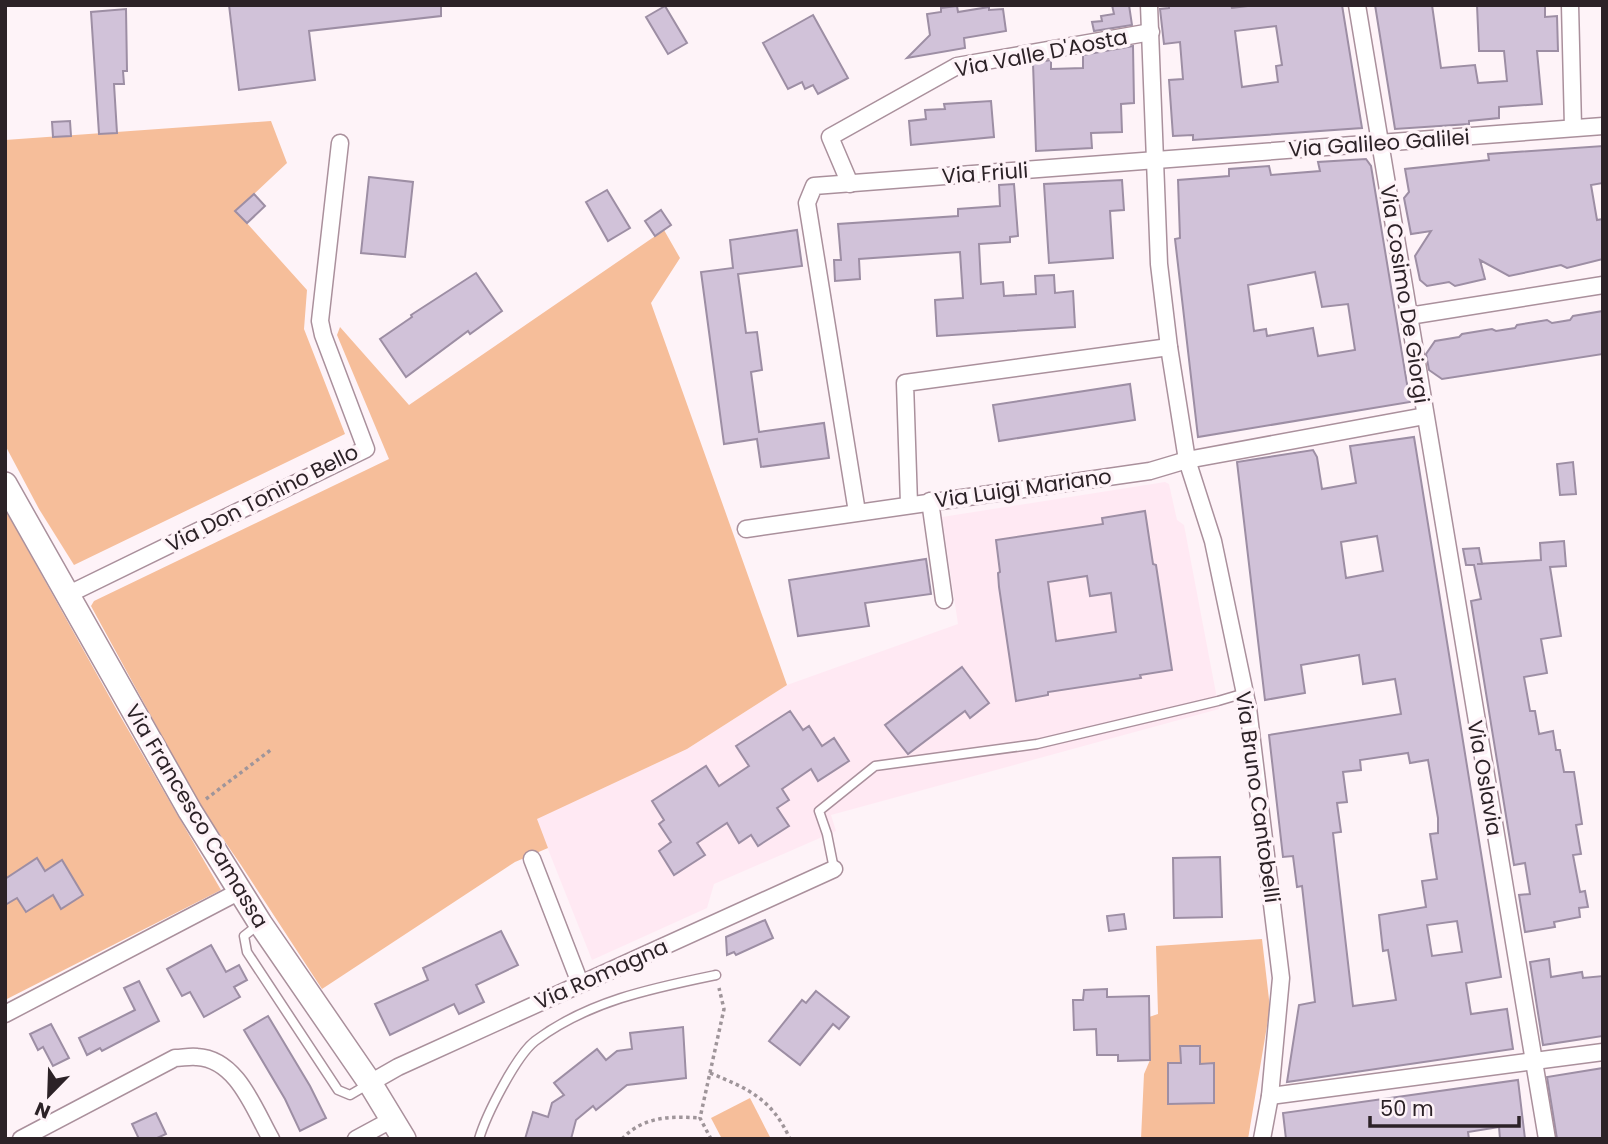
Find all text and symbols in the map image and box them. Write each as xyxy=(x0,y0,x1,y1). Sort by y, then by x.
street label: Via Valle D'Aosta xyxy=(952,22,1130,84)
street label: Via Galileo Galilei xyxy=(1287,122,1471,164)
street label: Via Friuli xyxy=(941,156,1029,190)
street label: Via Cosimo De Giorgi xyxy=(1373,182,1437,406)
street label: Via Don Tonino Bello xyxy=(161,437,363,559)
street label: Via Luigi Mariano xyxy=(933,461,1113,515)
street label: Via Bruno Cantobelli xyxy=(1229,689,1287,905)
street label: Via Francesco Camassa xyxy=(119,699,275,933)
street label: Via Oslavia xyxy=(1461,718,1509,838)
street label: Via Romagna xyxy=(530,932,672,1016)
north arrow xyxy=(14,1060,84,1130)
scale bar xyxy=(1370,1084,1519,1128)
text: 50 m xyxy=(1380,1094,1434,1123)
text: N xyxy=(31,1095,54,1125)

